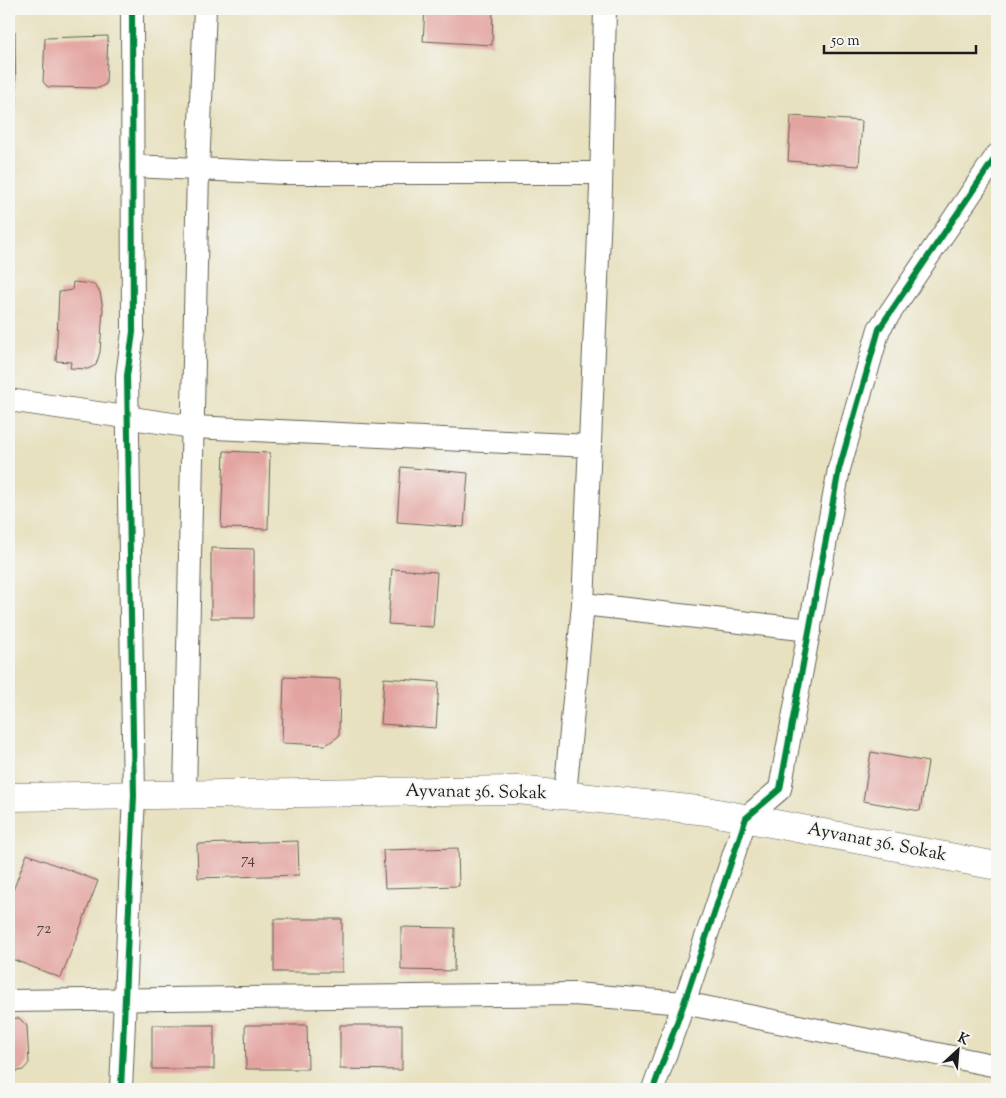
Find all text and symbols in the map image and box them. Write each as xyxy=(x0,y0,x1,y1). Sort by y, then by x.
scale bar xyxy=(824,22,976,54)
text: 50 m xyxy=(830,31,860,52)
street label: Ayvanat 36. Sokak xyxy=(405,779,547,807)
street label: Ayvanat 36. Sokak xyxy=(805,817,949,869)
house number: 74 xyxy=(241,850,255,871)
house number: 72 xyxy=(37,919,51,940)
north arrow xyxy=(934,1026,984,1076)
text: K xyxy=(954,1029,973,1052)

